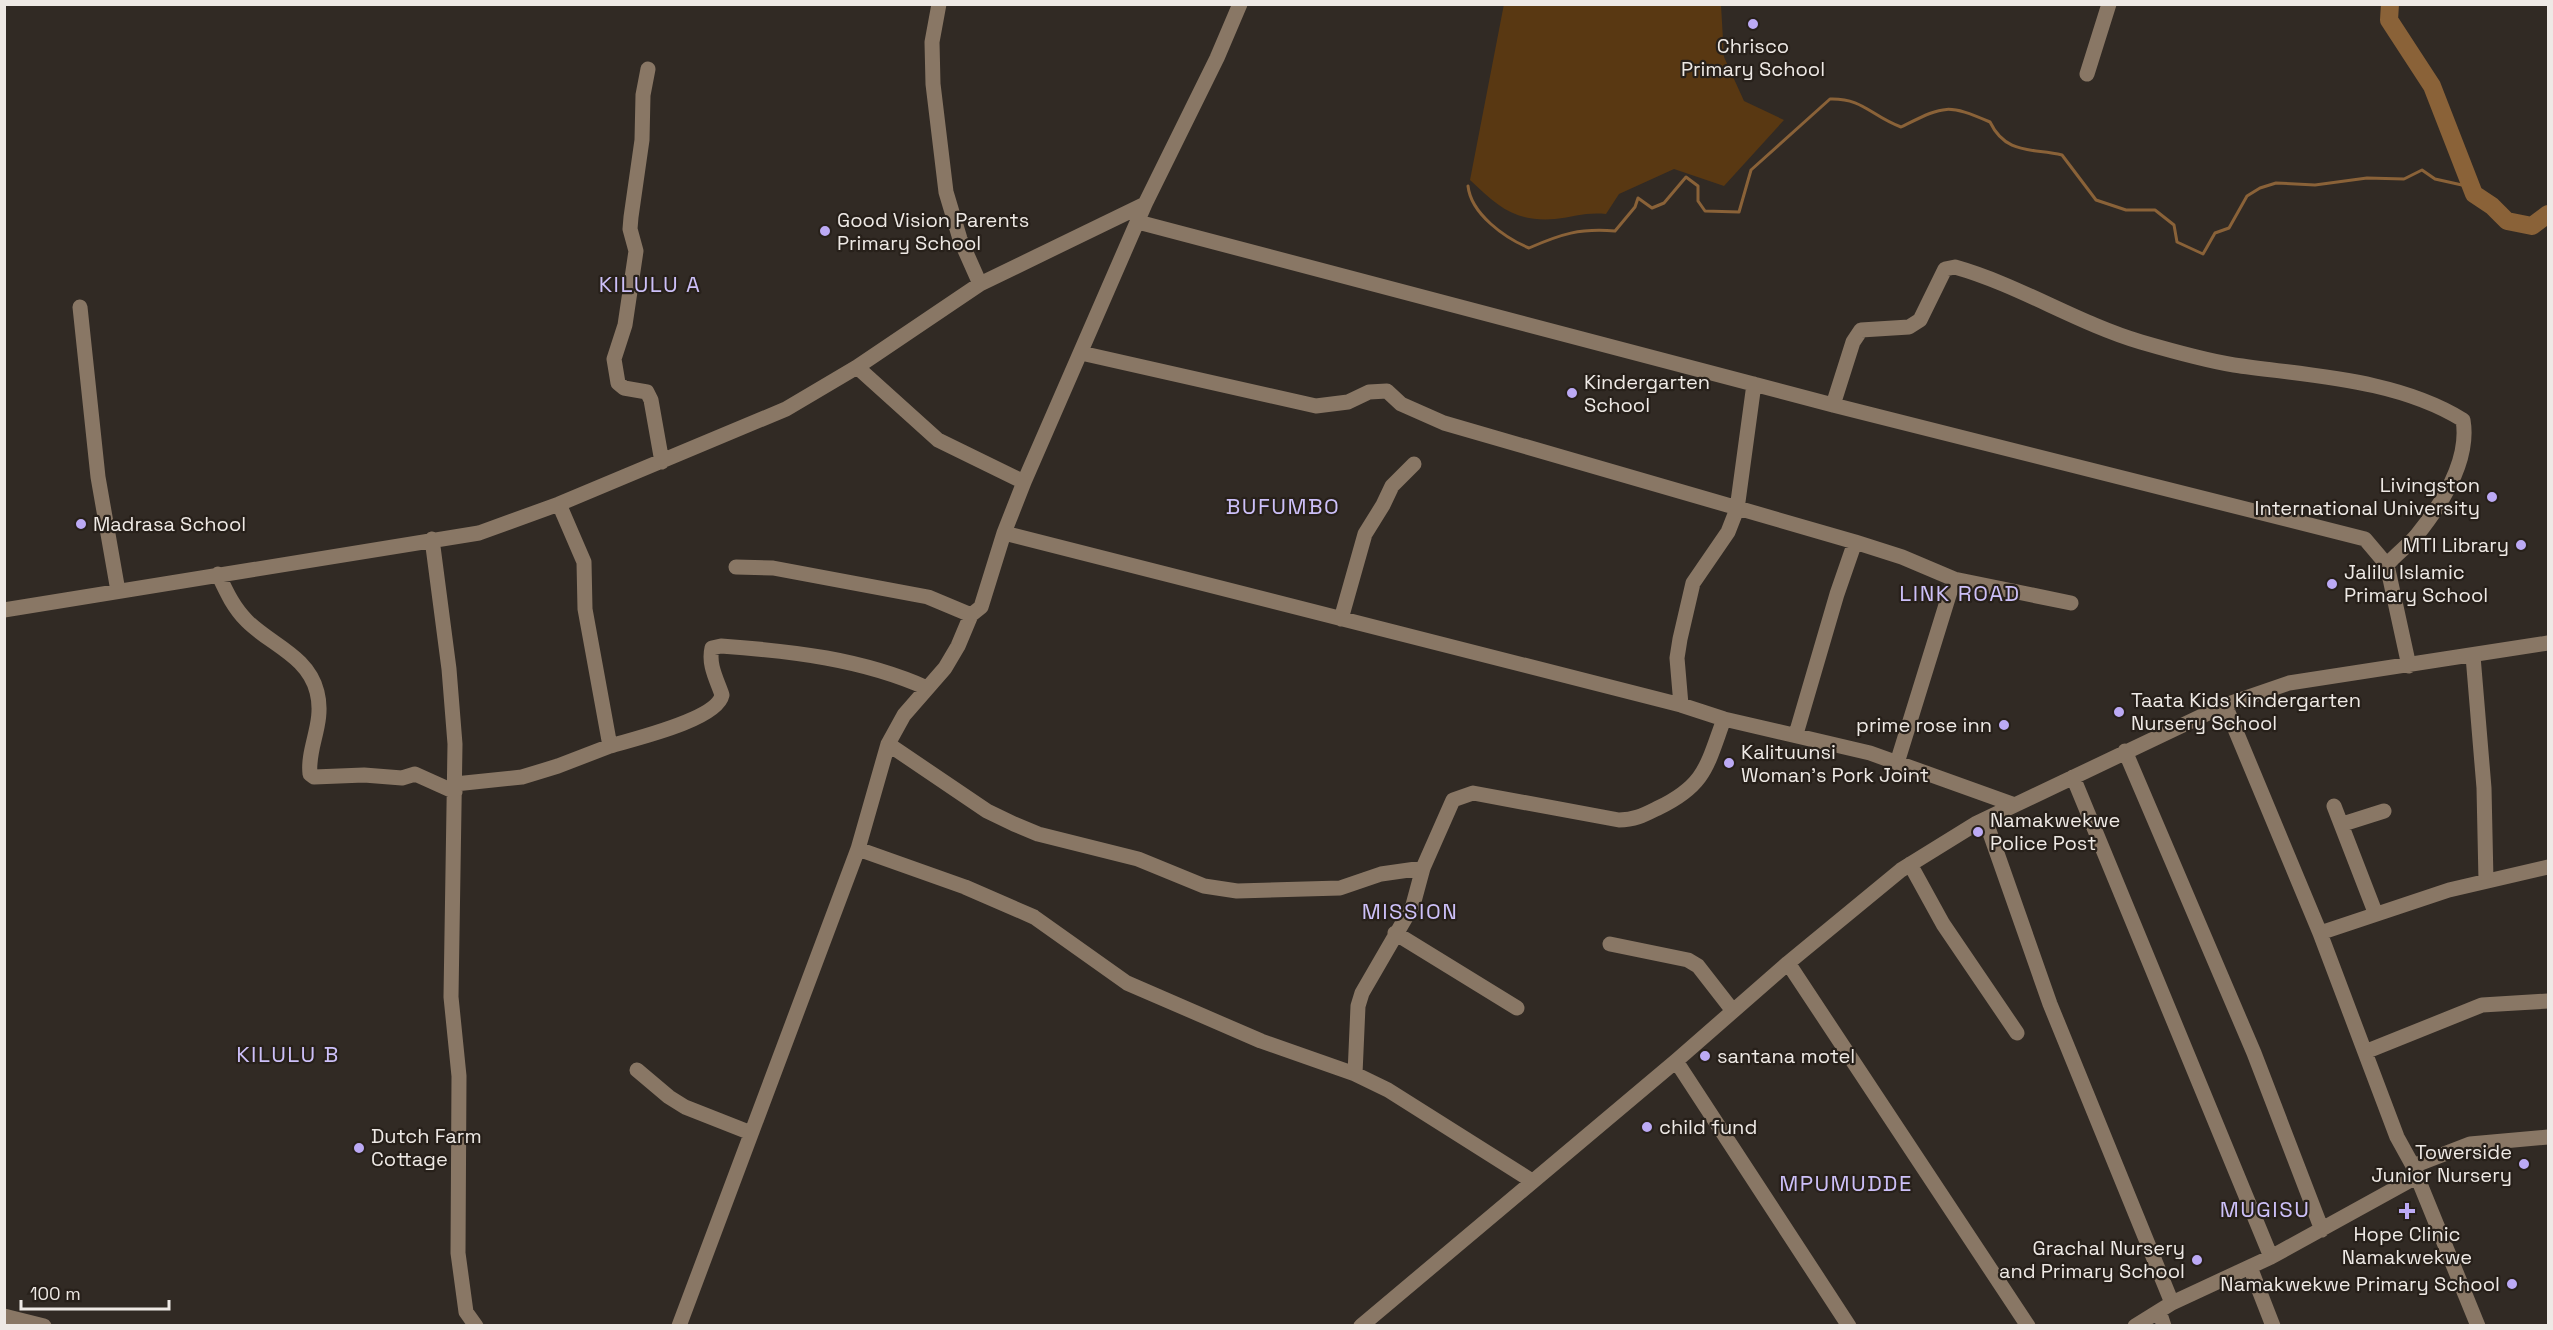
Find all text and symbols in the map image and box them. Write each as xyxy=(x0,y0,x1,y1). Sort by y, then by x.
marker: Chrisco Primary School xyxy=(1746,17,1760,31)
place label: Chrisco Primary School xyxy=(1681,33,1825,82)
place label: Good Vision Parents Primary School xyxy=(837,207,1029,256)
marker: Good Vision Parents Primary School xyxy=(818,224,832,238)
district label: KILULU A xyxy=(599,270,701,298)
place label: Kindergarten School xyxy=(1584,369,1710,418)
marker: Kindergarten School xyxy=(1565,386,1579,400)
place label: Livingston International University xyxy=(2255,472,2480,521)
marker: Livingston International University xyxy=(2485,490,2499,504)
district label: BUFUMBO xyxy=(1226,492,1340,520)
place label: Madrasa School xyxy=(93,511,246,537)
marker: Madrasa School xyxy=(74,517,88,531)
place label: MTI Library xyxy=(2403,532,2509,558)
marker: MTI Library xyxy=(2514,538,2528,552)
place label: Jalilu Islamic Primary School xyxy=(2344,559,2488,608)
marker: Jalilu Islamic Primary School xyxy=(2325,577,2339,591)
district label: LINK ROAD xyxy=(1899,579,2021,607)
place label: Taata Kids Kindergarten Nursery School xyxy=(2131,687,2361,736)
marker: Taata Kids Kindergarten Nursery School xyxy=(2112,705,2126,719)
place label: prime rose inn xyxy=(1856,712,1992,738)
marker: prime rose inn xyxy=(1997,718,2011,732)
place label: Kalituunsi Woman's Pork Joint xyxy=(1741,739,1929,788)
marker: Kalituunsi Woman's Pork Joint xyxy=(1722,756,1736,770)
place label: Namakwekwe Police Post xyxy=(1990,807,2120,856)
marker: Namakwekwe Police Post xyxy=(1971,825,1985,839)
district label: MISSION xyxy=(1362,897,1458,925)
district label: KILULU B xyxy=(236,1040,340,1068)
place label: santana motel xyxy=(1717,1043,1855,1069)
marker: santana motel xyxy=(1698,1049,1712,1063)
place label: child fund xyxy=(1659,1114,1757,1140)
marker: child fund xyxy=(1640,1120,1654,1134)
place label: Dutch Farm Cottage xyxy=(371,1123,482,1172)
place label: Towerside Junior Nursery xyxy=(2371,1139,2512,1188)
marker: Dutch Farm Cottage xyxy=(352,1141,366,1155)
marker: Towerside Junior Nursery xyxy=(2517,1157,2531,1171)
district label: MPUMUDDE xyxy=(1779,1169,1913,1197)
district label: MUGISU xyxy=(2220,1195,2310,1223)
marker: Hope Clinic Namakwekwe xyxy=(2398,1202,2416,1220)
place label: Hope Clinic Namakwekwe xyxy=(2342,1221,2472,1270)
place label: Grachal Nursery and Primary School xyxy=(1999,1235,2185,1284)
marker: Grachal Nursery and Primary School xyxy=(2190,1253,2204,1267)
place label: Namakwekwe Primary School xyxy=(2220,1271,2500,1297)
scale bar xyxy=(21,1273,170,1311)
marker: Namakwekwe Primary School xyxy=(2505,1277,2519,1291)
text: 100 m xyxy=(30,1282,81,1305)

